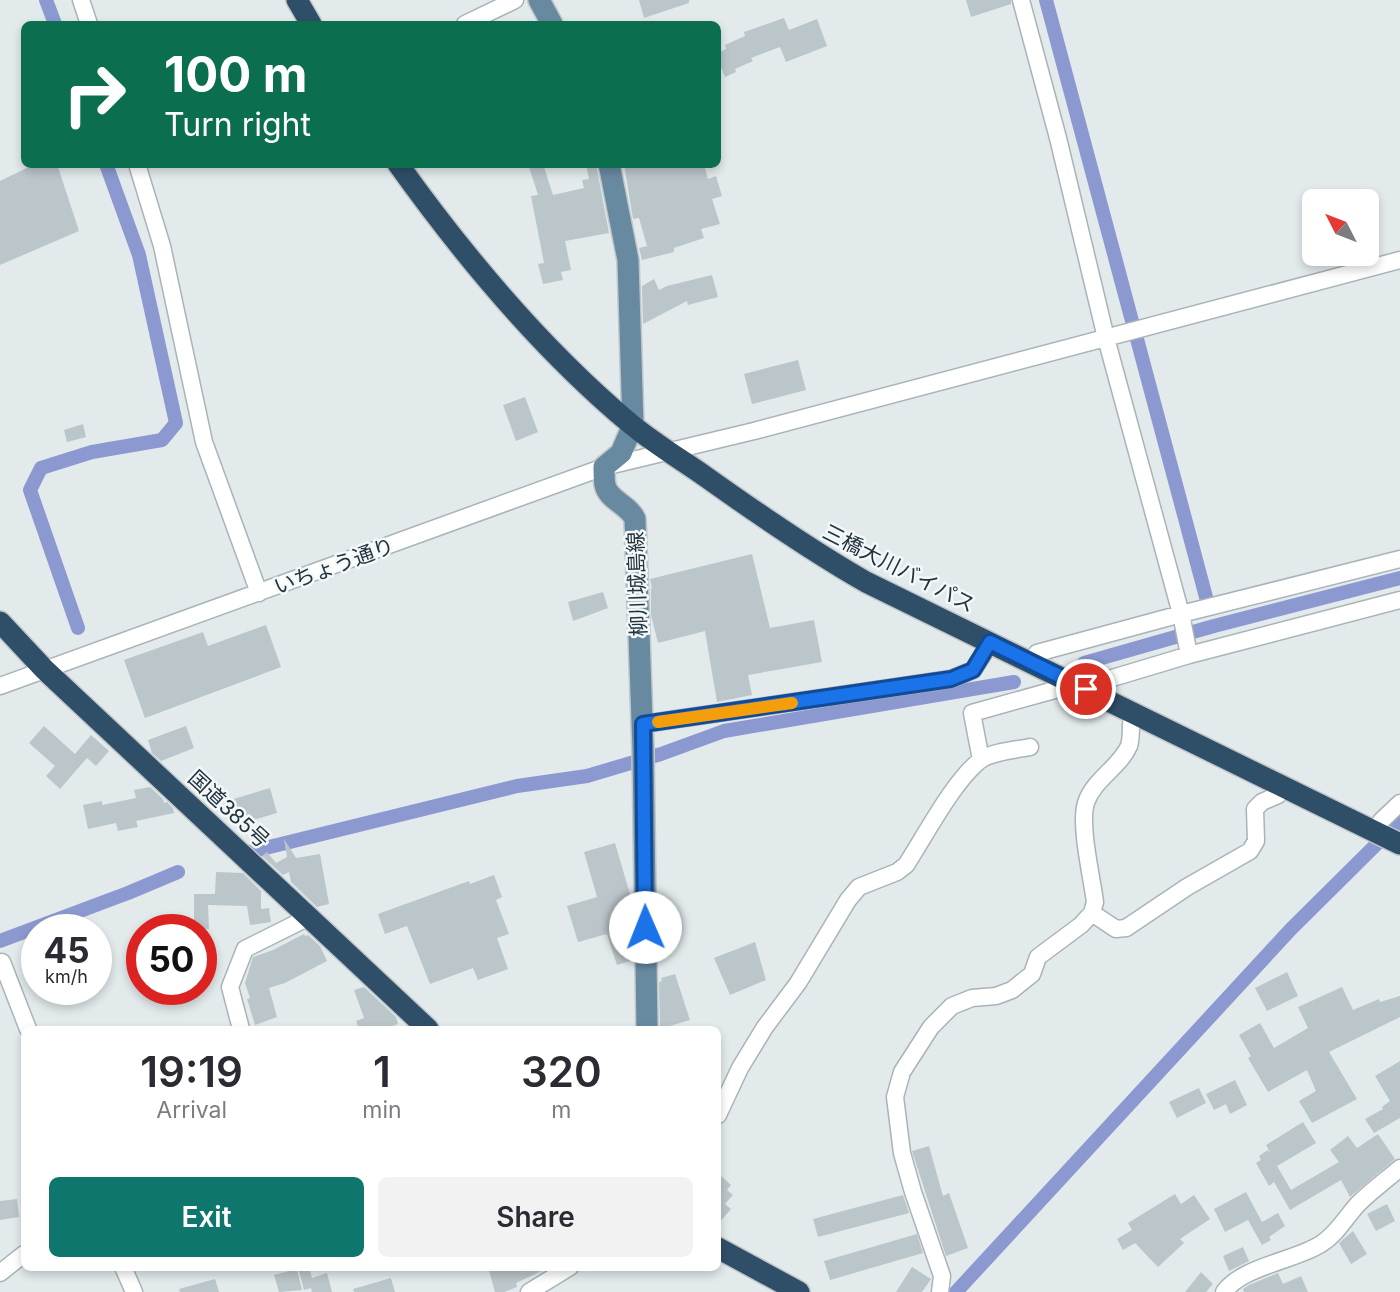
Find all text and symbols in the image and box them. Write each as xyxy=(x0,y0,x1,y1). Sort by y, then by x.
text: 100 m xyxy=(164,45,308,104)
icon: right xyxy=(49,49,140,140)
text: Turn right xyxy=(164,105,311,144)
north arrow xyxy=(1302,189,1379,266)
map controls xyxy=(1302,189,1379,266)
street label: 三橋大川バイパス xyxy=(819,519,979,617)
street label: 柳川城島線 xyxy=(623,531,651,637)
street label: いちょう通り xyxy=(271,533,397,599)
pin xyxy=(1056,659,1116,719)
icon: arrive xyxy=(1067,670,1105,708)
street label: 国道385号 xyxy=(183,765,275,853)
position arrow xyxy=(608,890,682,964)
speed limit sign: 50 xyxy=(126,914,217,1005)
text: 45 xyxy=(43,929,90,971)
text: km/h xyxy=(45,966,88,987)
text: 19:19 xyxy=(140,1046,243,1097)
text: 1 xyxy=(373,1046,391,1097)
text: 320 xyxy=(521,1046,602,1097)
text: Arrival xyxy=(156,1096,227,1124)
text: min xyxy=(362,1096,402,1124)
text: m xyxy=(551,1096,571,1124)
button: Exit xyxy=(49,1177,364,1257)
button: Share xyxy=(378,1177,693,1257)

